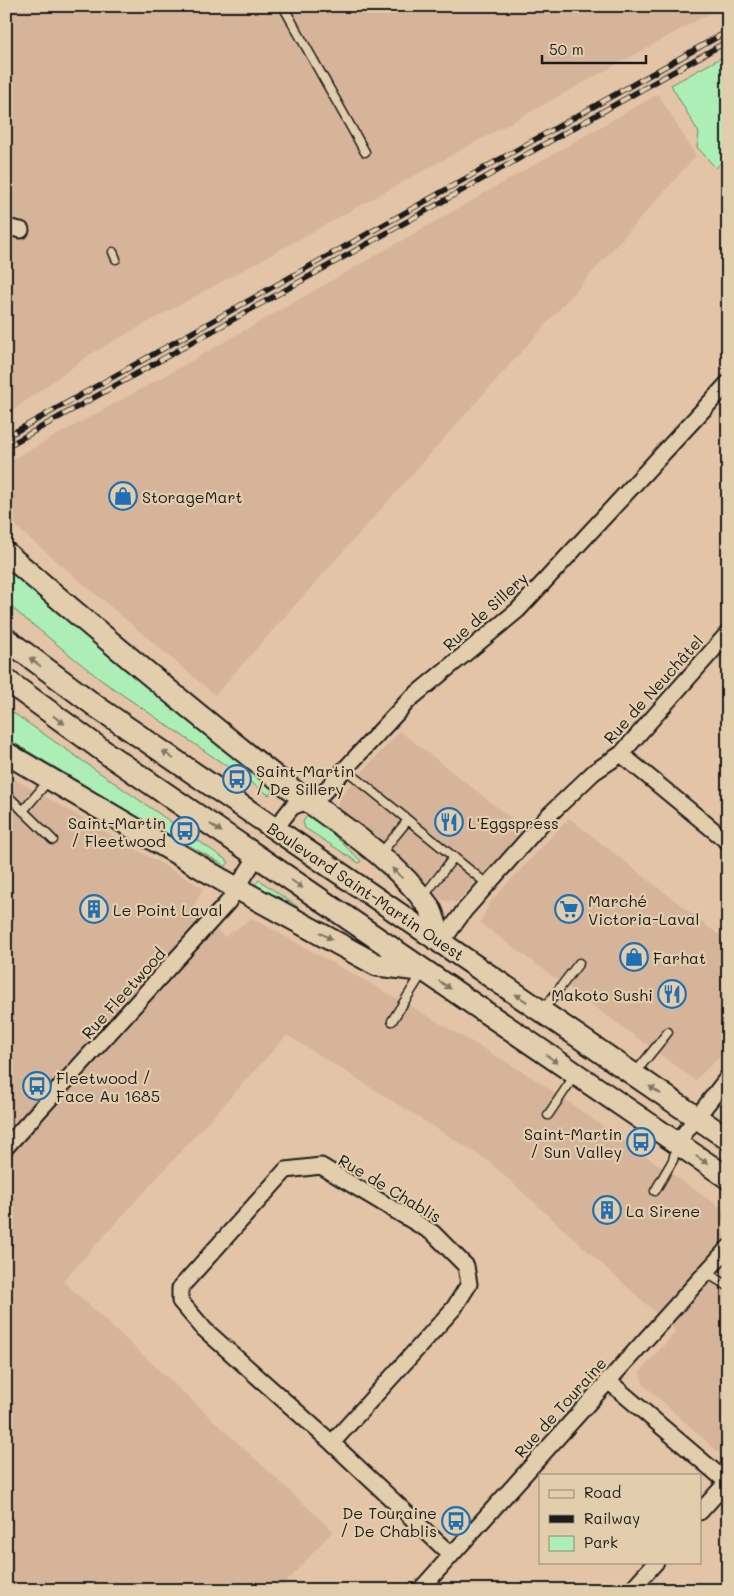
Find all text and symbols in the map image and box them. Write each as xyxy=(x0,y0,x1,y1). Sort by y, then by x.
scale bar xyxy=(542,32,645,64)
text: 50 m xyxy=(549,39,584,59)
shop icon: StorageMart xyxy=(108,481,138,511)
place label: StorageMart xyxy=(142,486,243,507)
street label: Rue de Sillery xyxy=(438,567,532,655)
street label: Rue de Neuchâtel xyxy=(599,630,707,748)
one-way arrow xyxy=(28,657,42,667)
one-way arrow xyxy=(52,715,66,725)
one-way arrow xyxy=(161,750,174,760)
place label: Saint-Martin / De Sillery xyxy=(256,760,354,799)
bus stop icon: Saint-Martin / De Sillery xyxy=(222,764,252,794)
restaurant icon: L'Eggspress xyxy=(434,807,464,837)
place label: Saint-Martin / Fleetwood xyxy=(68,812,166,851)
place label: L'Eggspress xyxy=(468,812,559,833)
bus stop icon: Saint-Martin / Fleetwood xyxy=(170,816,200,846)
street label: Boulevard Saint-Martin Ouest xyxy=(263,817,469,965)
one-way arrow xyxy=(209,823,223,833)
one-way arrow xyxy=(391,867,403,879)
one-way arrow xyxy=(290,879,303,889)
place label: Marché Victoria-Laval xyxy=(588,890,700,929)
building icon: Le Point Laval xyxy=(79,894,109,924)
supermarket icon: Marché Victoria-Laval xyxy=(554,894,584,924)
place label: Le Point Laval xyxy=(113,899,222,920)
one-way arrow xyxy=(318,932,333,940)
shop icon: Farhat xyxy=(619,942,649,972)
street label: Rue Fleetwood xyxy=(77,943,169,1043)
place label: Farhat xyxy=(653,947,706,968)
restaurant icon: Makoto Sushi xyxy=(657,979,687,1009)
one-way arrow xyxy=(439,980,452,990)
place label: Makoto Sushi xyxy=(551,984,653,1005)
one-way arrow xyxy=(514,993,528,1003)
one-way arrow xyxy=(546,1054,559,1064)
place label: Fleetwood / Face Au 1685 xyxy=(56,1067,160,1106)
bus stop icon: Fleetwood / Face Au 1685 xyxy=(22,1071,52,1101)
one-way arrow xyxy=(648,1085,662,1094)
place label: Saint-Martin / Sun Valley xyxy=(524,1123,622,1162)
bus stop icon: Saint-Martin / Sun Valley xyxy=(626,1127,656,1157)
street label: Rue de Chablis xyxy=(335,1149,445,1227)
one-way arrow xyxy=(696,1155,709,1165)
building icon: La Sirene xyxy=(592,1195,622,1225)
place label: La Sirene xyxy=(626,1200,700,1221)
street label: Rue de Touraine xyxy=(509,1352,611,1462)
legend xyxy=(539,1474,702,1564)
text: Road xyxy=(584,1482,621,1502)
place label: De Touraine / De Chablis xyxy=(340,1502,437,1541)
bus stop icon: De Touraine / De Chablis xyxy=(441,1506,471,1536)
text: Railway xyxy=(584,1508,640,1528)
text: Park xyxy=(584,1532,618,1552)

